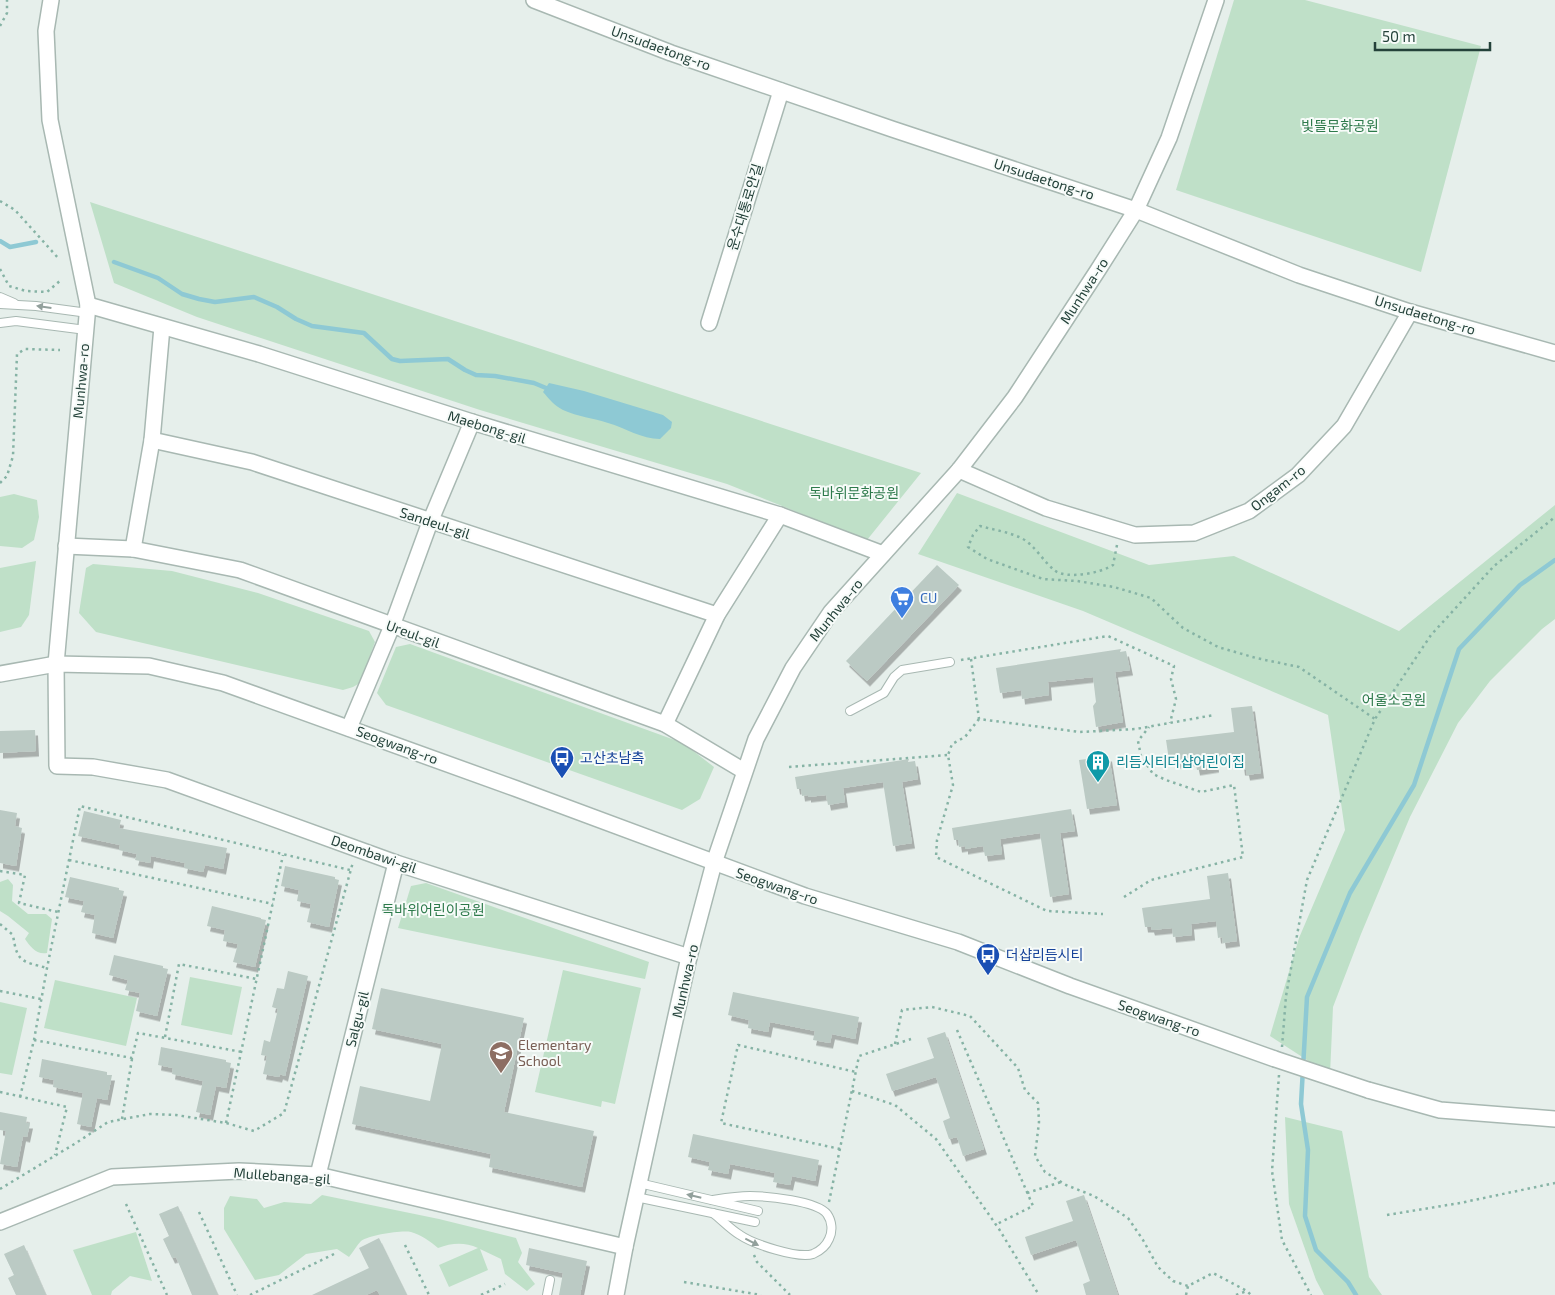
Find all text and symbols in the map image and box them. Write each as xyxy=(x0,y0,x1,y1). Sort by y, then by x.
scale bar xyxy=(1375,20,1490,52)
street label: Unsudaetong-ro xyxy=(609,22,713,73)
text: 50 m xyxy=(1382,27,1416,45)
park label: 빛뜰문화공원 xyxy=(1301,117,1379,134)
street label: Unsudaetong-ro xyxy=(992,154,1097,203)
street label: 운수대통로안길 xyxy=(723,161,766,252)
street label: Munhwa-ro xyxy=(1056,254,1111,327)
street label: Unsudaetong-ro xyxy=(1373,291,1478,338)
one-way arrow xyxy=(36,303,52,311)
street label: Munhwa-ro xyxy=(69,343,92,419)
street label: Maebong-gil xyxy=(446,407,529,447)
street label: Ongam-ro xyxy=(1247,461,1309,514)
park label: 독바위문화공원 xyxy=(809,484,899,501)
street label: Sandeul-gil xyxy=(398,503,473,542)
street label: Munhwa-ro xyxy=(805,575,866,644)
supermarket icon: CU xyxy=(889,585,915,619)
place label: CU xyxy=(920,589,937,606)
street label: Ureul-gil xyxy=(384,616,443,651)
park label: 어울소공원 xyxy=(1362,691,1426,708)
street label: Seogwang-ro xyxy=(354,722,440,767)
bus stop icon: 고산초남측 xyxy=(549,745,575,779)
place label: 고산초남측 xyxy=(580,749,645,766)
building icon: 리듬시티더샵어린이집 xyxy=(1085,749,1111,783)
place label: 리듬시티더샵어린이집 xyxy=(1116,753,1245,770)
street label: Deombawi-gil xyxy=(329,831,420,876)
street label: Seogwang-ro xyxy=(734,864,821,908)
park label: 독바위어린이공원 xyxy=(381,901,485,918)
street label: Munhwa-ro xyxy=(668,942,701,1020)
bus stop icon: 더샵리듬시티 xyxy=(975,942,1001,976)
place label: 더샵리듬시티 xyxy=(1006,946,1083,963)
street label: Salgu-gil xyxy=(341,988,372,1049)
street label: Seogwang-ro xyxy=(1116,996,1203,1040)
place label: Elementary School xyxy=(518,1036,592,1069)
school or university icon: Elementary School xyxy=(488,1040,514,1074)
street label: Mullebanga-gil xyxy=(233,1164,332,1187)
one-way arrow xyxy=(686,1192,701,1200)
one-way arrow xyxy=(745,1238,760,1246)

